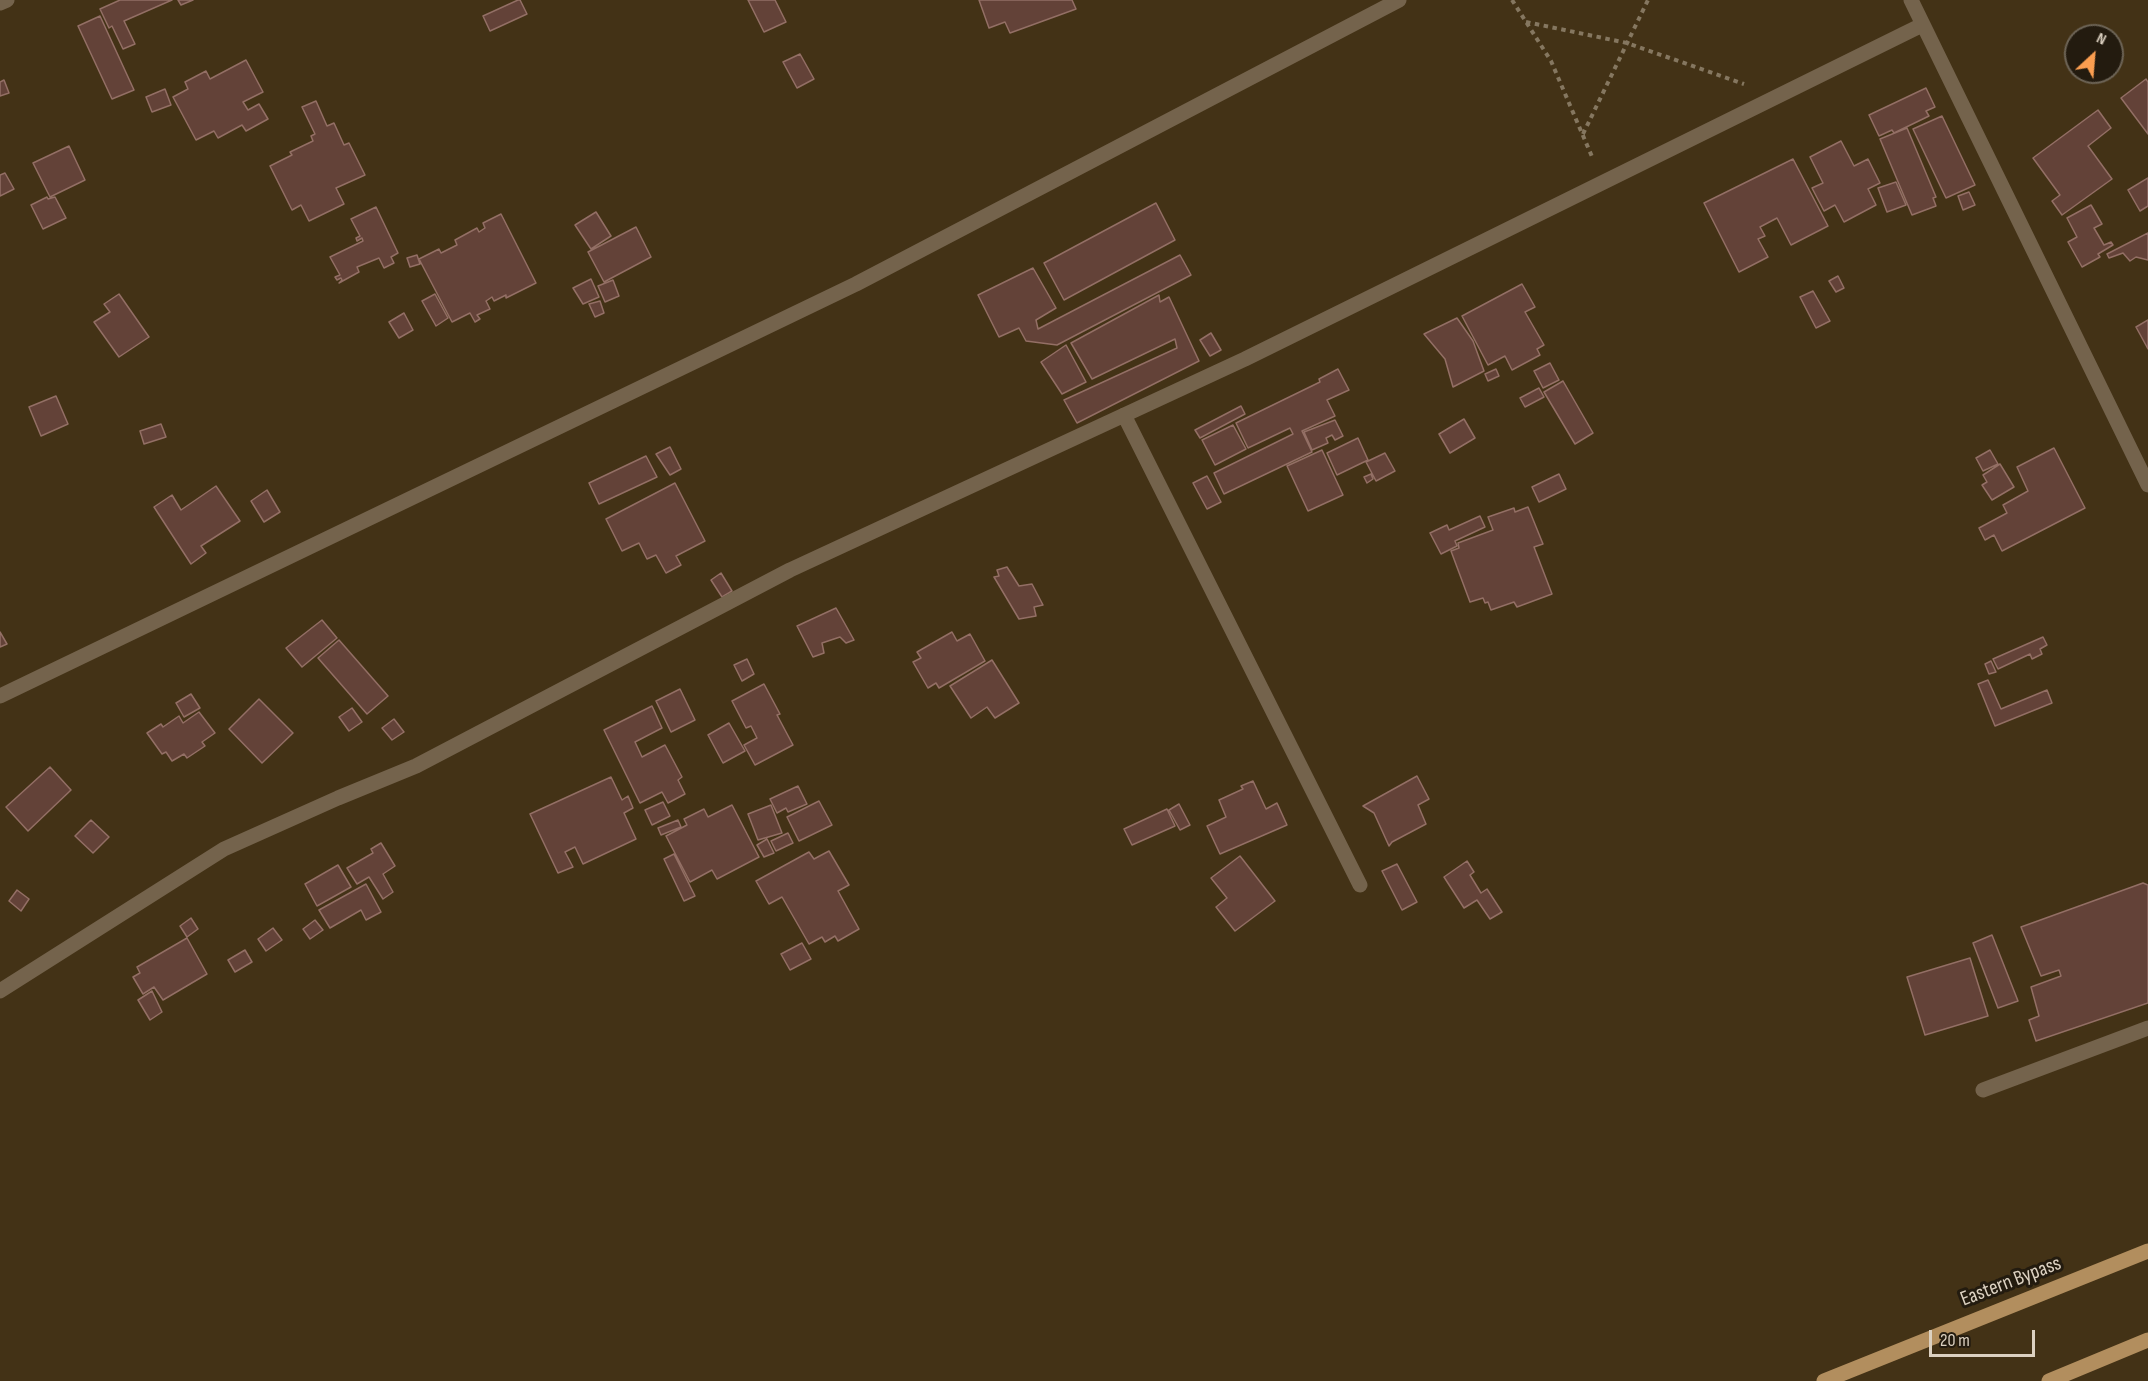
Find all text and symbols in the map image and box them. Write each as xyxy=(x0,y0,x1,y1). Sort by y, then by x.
north arrow xyxy=(2064,24,2124,84)
text: N xyxy=(2093,29,2109,50)
street label: Eastern Bypass xyxy=(1957,1251,2065,1313)
scale bar xyxy=(1932,1318,2038,1356)
text: 20 m xyxy=(1940,1330,1970,1351)

